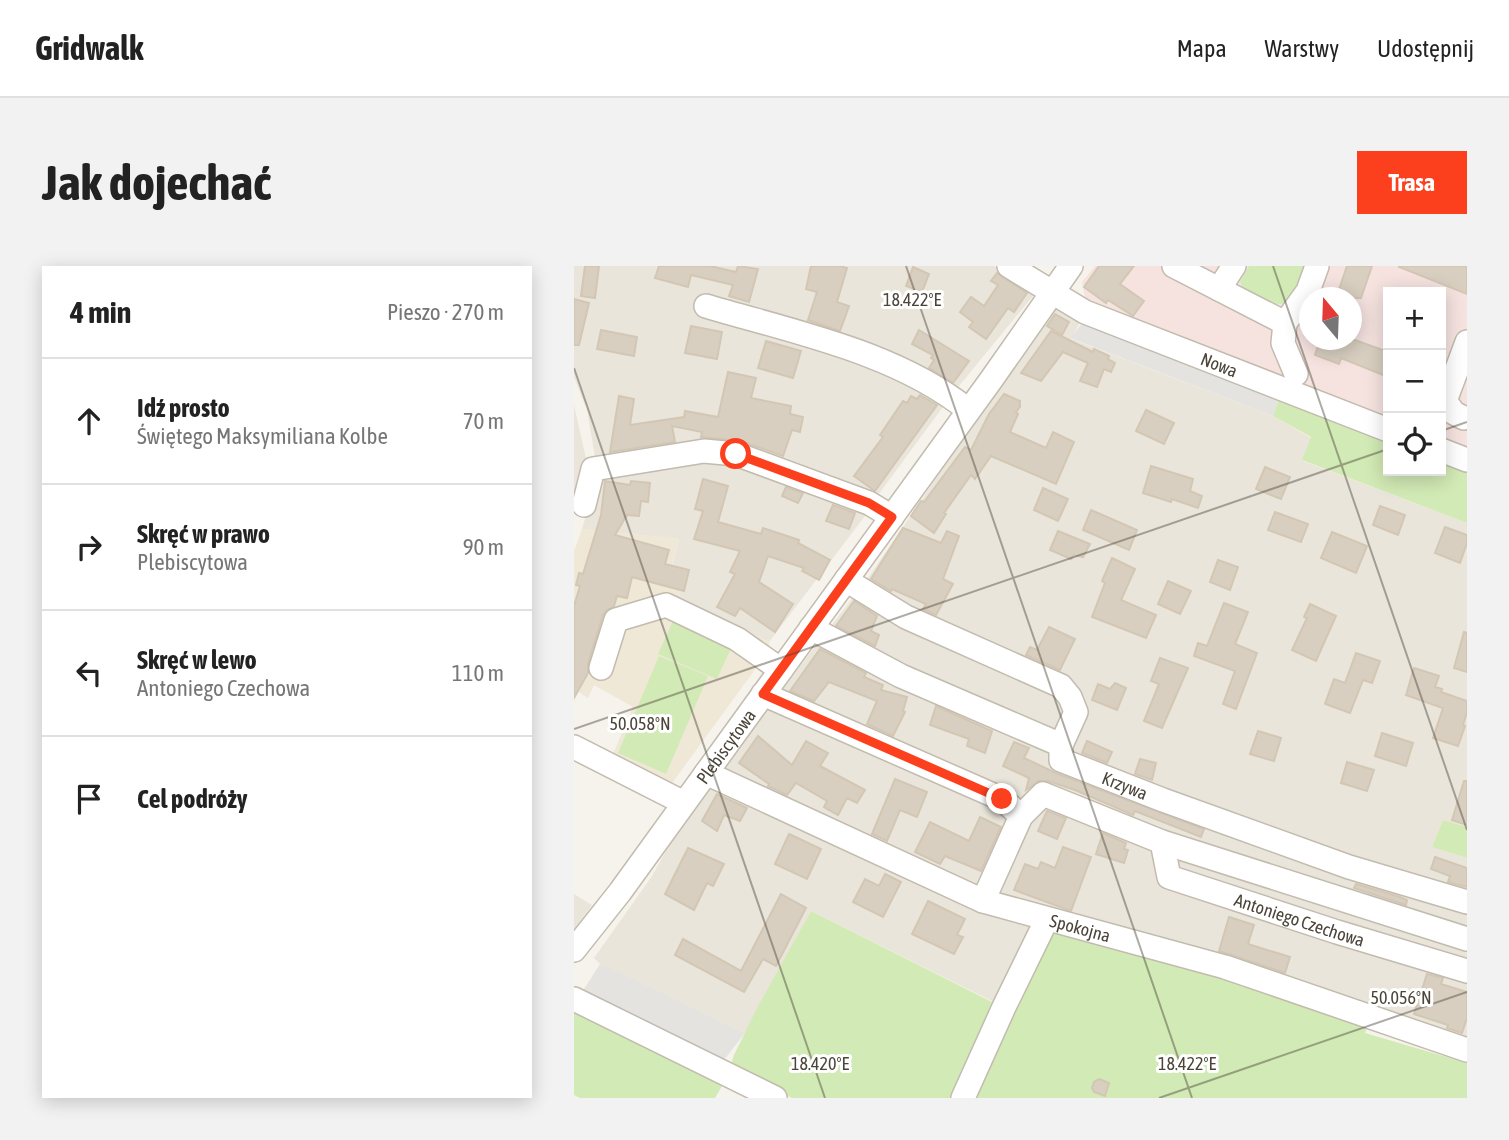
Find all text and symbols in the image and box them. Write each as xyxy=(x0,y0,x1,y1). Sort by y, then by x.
text: Gridwalk xyxy=(35,29,143,67)
text: Mapa xyxy=(1177,35,1227,62)
text: Warstwy xyxy=(1265,35,1339,62)
text: Udostępnij xyxy=(1377,35,1474,62)
button: Trasa xyxy=(1357,151,1467,214)
text: Jak dojechać xyxy=(42,154,271,210)
north arrow xyxy=(1299,287,1362,350)
map controls xyxy=(1383,287,1446,476)
button: + xyxy=(1383,287,1446,350)
text: 18.422°E xyxy=(883,289,941,310)
text: 4 min xyxy=(70,295,131,329)
text: Pieszo · 270 m xyxy=(387,299,504,325)
street label: Nowa xyxy=(1198,348,1241,381)
button: − xyxy=(1383,350,1446,413)
text: Idź prosto xyxy=(137,393,230,423)
icon: ahead xyxy=(70,402,108,440)
text: 70 m xyxy=(463,408,504,434)
button: locate xyxy=(1383,413,1446,476)
text: Świętego Maksymiliana Kolbe xyxy=(137,423,388,449)
route start xyxy=(720,438,751,469)
text: Skręć w prawo xyxy=(137,519,270,549)
icon: right xyxy=(70,528,108,566)
text: 90 m xyxy=(463,534,504,560)
text: Plebiscytowa xyxy=(137,549,248,575)
text: Skręć w lewo xyxy=(137,645,257,675)
icon: left xyxy=(70,654,108,692)
text: 110 m xyxy=(452,660,504,686)
text: Antoniego Czechowa xyxy=(137,675,310,701)
street label: Plebiscytowa xyxy=(692,705,760,788)
text: 50.058°N xyxy=(609,713,671,734)
street label: Krzywa xyxy=(1099,767,1151,803)
icon: arrive xyxy=(70,780,108,818)
route end xyxy=(986,783,1017,814)
text: Cel podróży xyxy=(137,784,248,814)
street label: Antoniego Czechowa xyxy=(1232,889,1367,950)
street label: Spokojna xyxy=(1048,909,1113,946)
text: 50.056°N xyxy=(1370,987,1432,1008)
text: 18.420°E xyxy=(791,1053,849,1074)
text: 18.422°E xyxy=(1158,1053,1216,1074)

